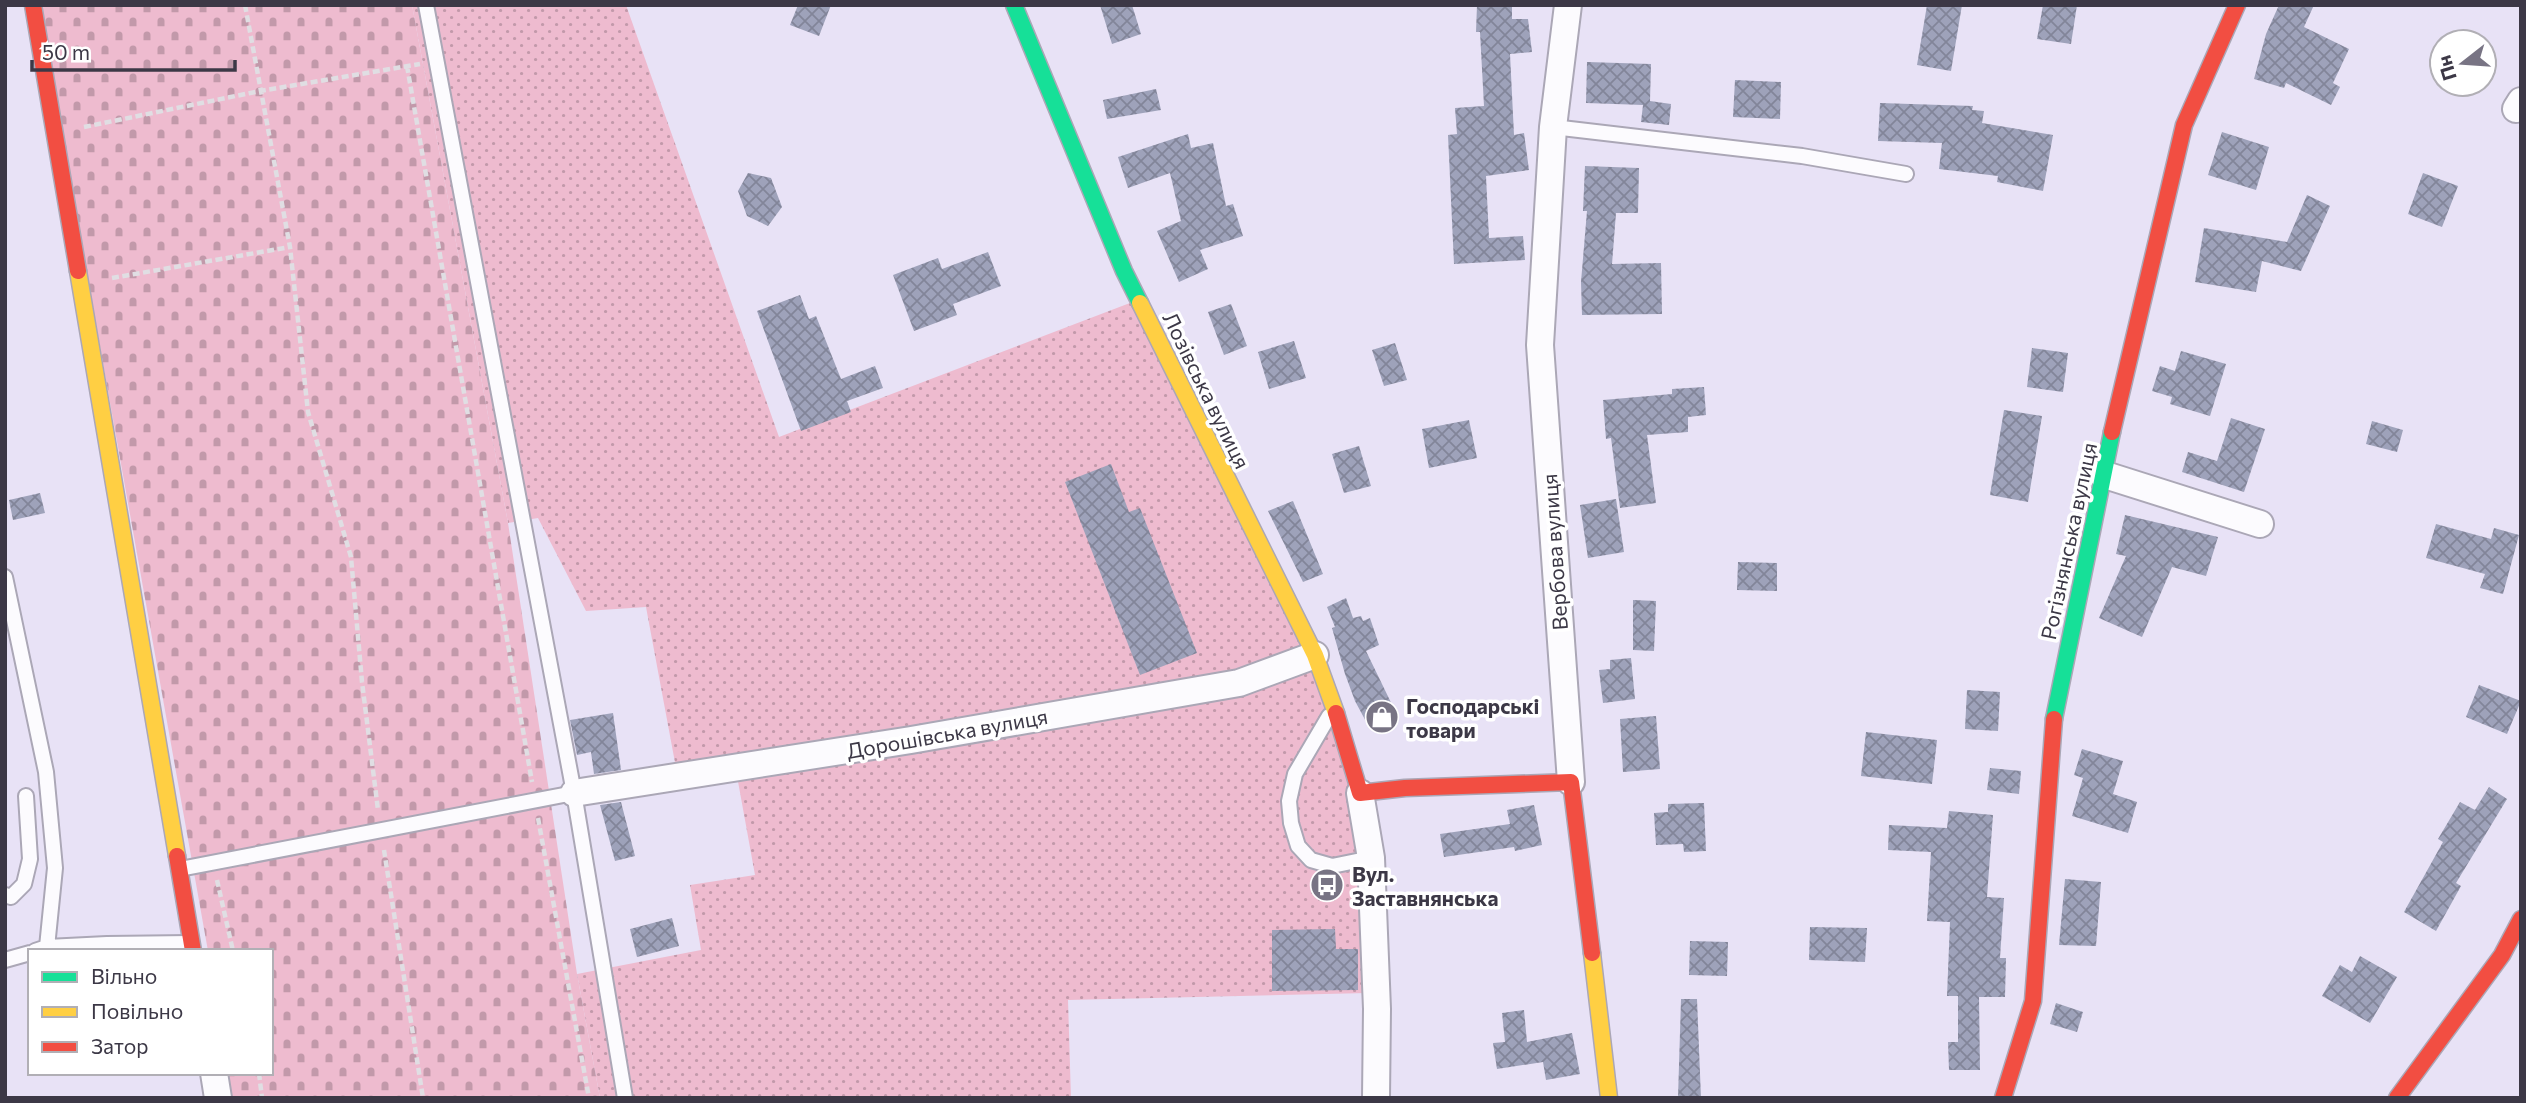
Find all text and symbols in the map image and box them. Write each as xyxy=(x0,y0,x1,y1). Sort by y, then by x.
scale bar xyxy=(32,28,234,72)
north arrow xyxy=(2428,28,2498,98)
text: 50 m xyxy=(42,39,90,64)
text: Пн xyxy=(2432,53,2461,84)
street label: Лозівська вулиця xyxy=(1158,308,1256,472)
street label: Рогізнянська вулиця xyxy=(2035,440,2101,642)
street label: Вербова вулиця xyxy=(1536,473,1572,631)
place label: Господарські товари xyxy=(1406,693,1539,742)
shop icon: Господарські товари xyxy=(1363,698,1401,736)
street label: Дорошівська вулиця xyxy=(844,703,1050,763)
place label: Вул. Заставнянська xyxy=(1352,861,1498,910)
bus stop icon: Вул. Заставнянська xyxy=(1308,866,1346,904)
legend xyxy=(28,949,273,1075)
text: Вільно xyxy=(91,963,157,988)
text: Повільно xyxy=(91,998,183,1023)
text: Затор xyxy=(91,1033,148,1058)

